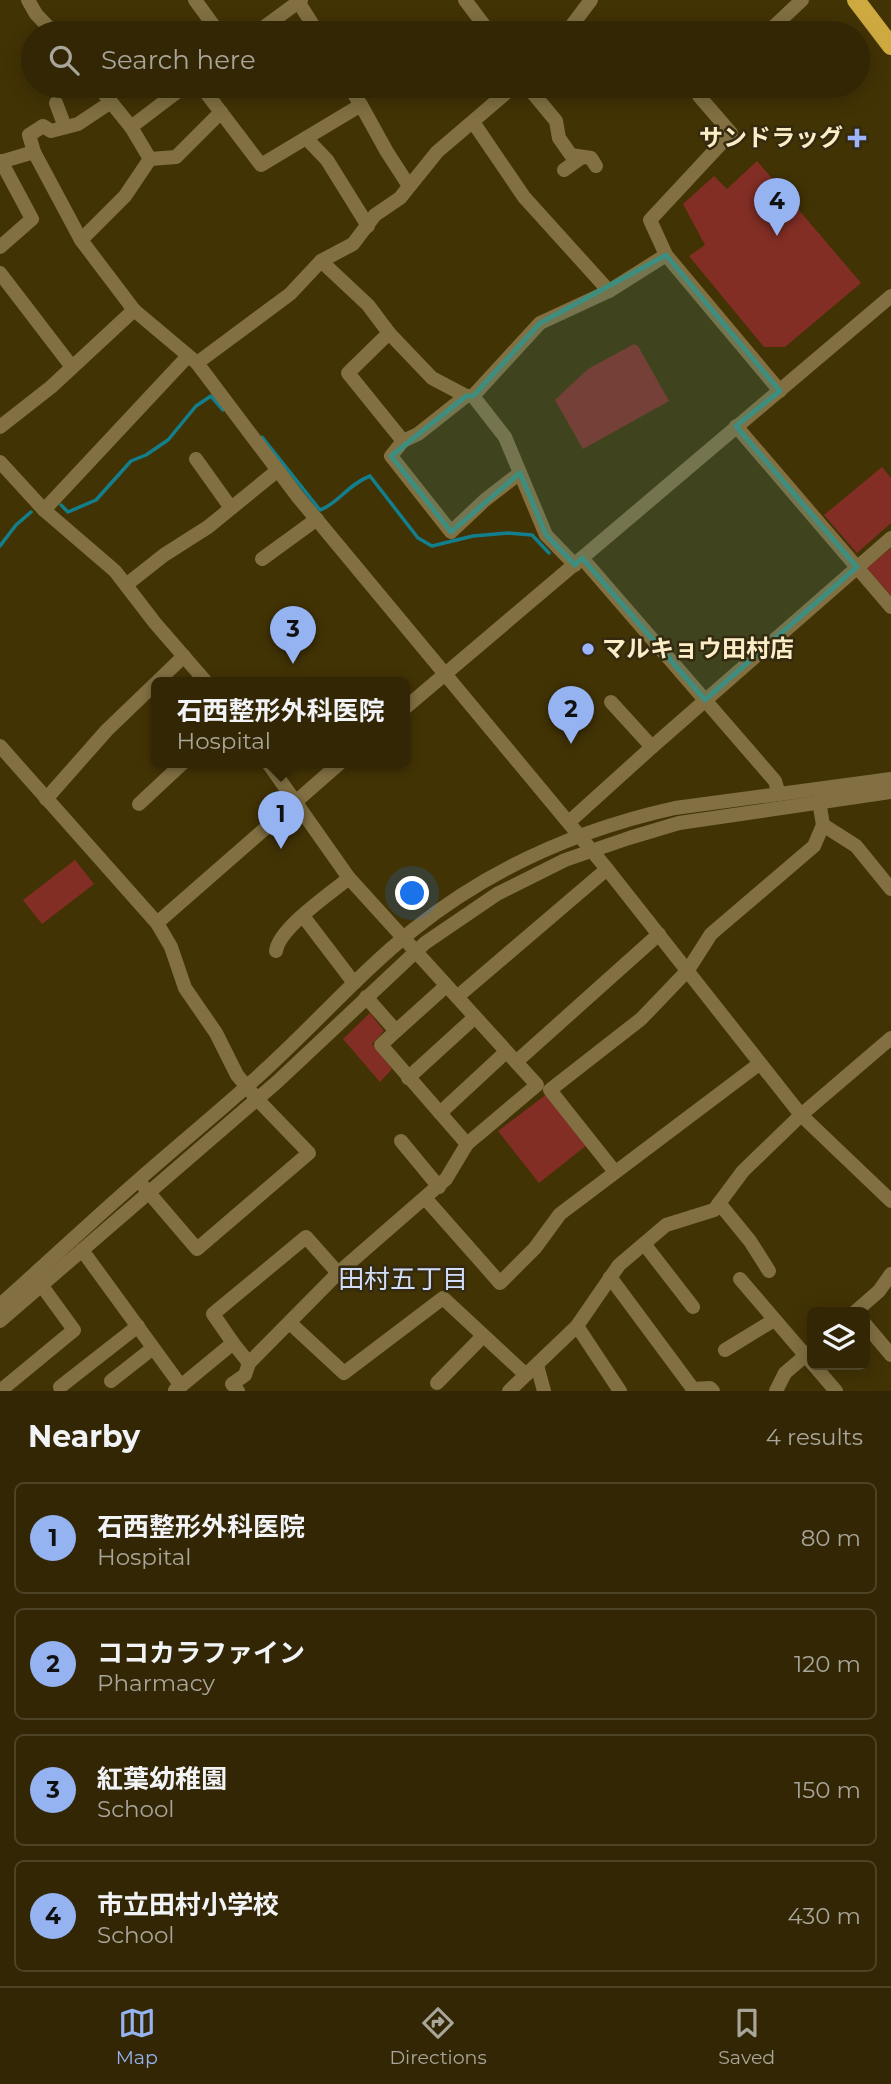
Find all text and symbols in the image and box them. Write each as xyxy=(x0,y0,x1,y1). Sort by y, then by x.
search box xyxy=(21,21,870,98)
icon: search xyxy=(45,41,83,79)
text: Search here xyxy=(101,44,256,76)
place label: サンドラッグ xyxy=(699,123,843,152)
marker: サンドラッグ xyxy=(849,130,865,146)
pin: 4 xyxy=(754,178,800,236)
pin: 3 xyxy=(270,606,316,664)
place label: マルキョウ田村店 xyxy=(602,634,794,663)
marker: マルキョウ田村店 xyxy=(580,641,596,657)
popup xyxy=(151,677,410,768)
pin: 2 xyxy=(548,686,594,744)
text: 石西整形外科医院 xyxy=(176,695,385,727)
text: Hospital xyxy=(176,727,271,755)
pin: 1 xyxy=(258,791,304,849)
your location xyxy=(395,876,429,910)
district label: 田村五丁目 xyxy=(338,1263,468,1295)
map controls xyxy=(807,1307,870,1370)
button: layers xyxy=(807,1307,870,1370)
text: Nearby xyxy=(28,1418,140,1455)
text: 4 results xyxy=(766,1423,863,1451)
text: 石西整形外科医院 xyxy=(97,1511,305,1543)
text: 1 xyxy=(48,1524,58,1552)
text: 80 m xyxy=(801,1524,861,1552)
text: Hospital xyxy=(97,1543,192,1571)
text: ココカラファイン xyxy=(97,1637,305,1669)
text: 2 xyxy=(46,1650,60,1678)
text: 120 m xyxy=(794,1650,861,1678)
text: Pharmacy xyxy=(97,1669,215,1697)
text: 紅葉幼稚園 xyxy=(97,1763,227,1795)
text: 3 xyxy=(46,1776,60,1804)
text: 150 m xyxy=(794,1776,861,1804)
text: School xyxy=(97,1795,175,1823)
text: 市立田村小学校 xyxy=(97,1889,279,1921)
text: 4 xyxy=(45,1902,61,1930)
text: 430 m xyxy=(788,1902,861,1930)
text: School xyxy=(97,1921,175,1949)
tab: Map xyxy=(116,2004,158,2069)
tab: Directions xyxy=(389,2004,487,2069)
tab: Saved xyxy=(718,2004,775,2069)

